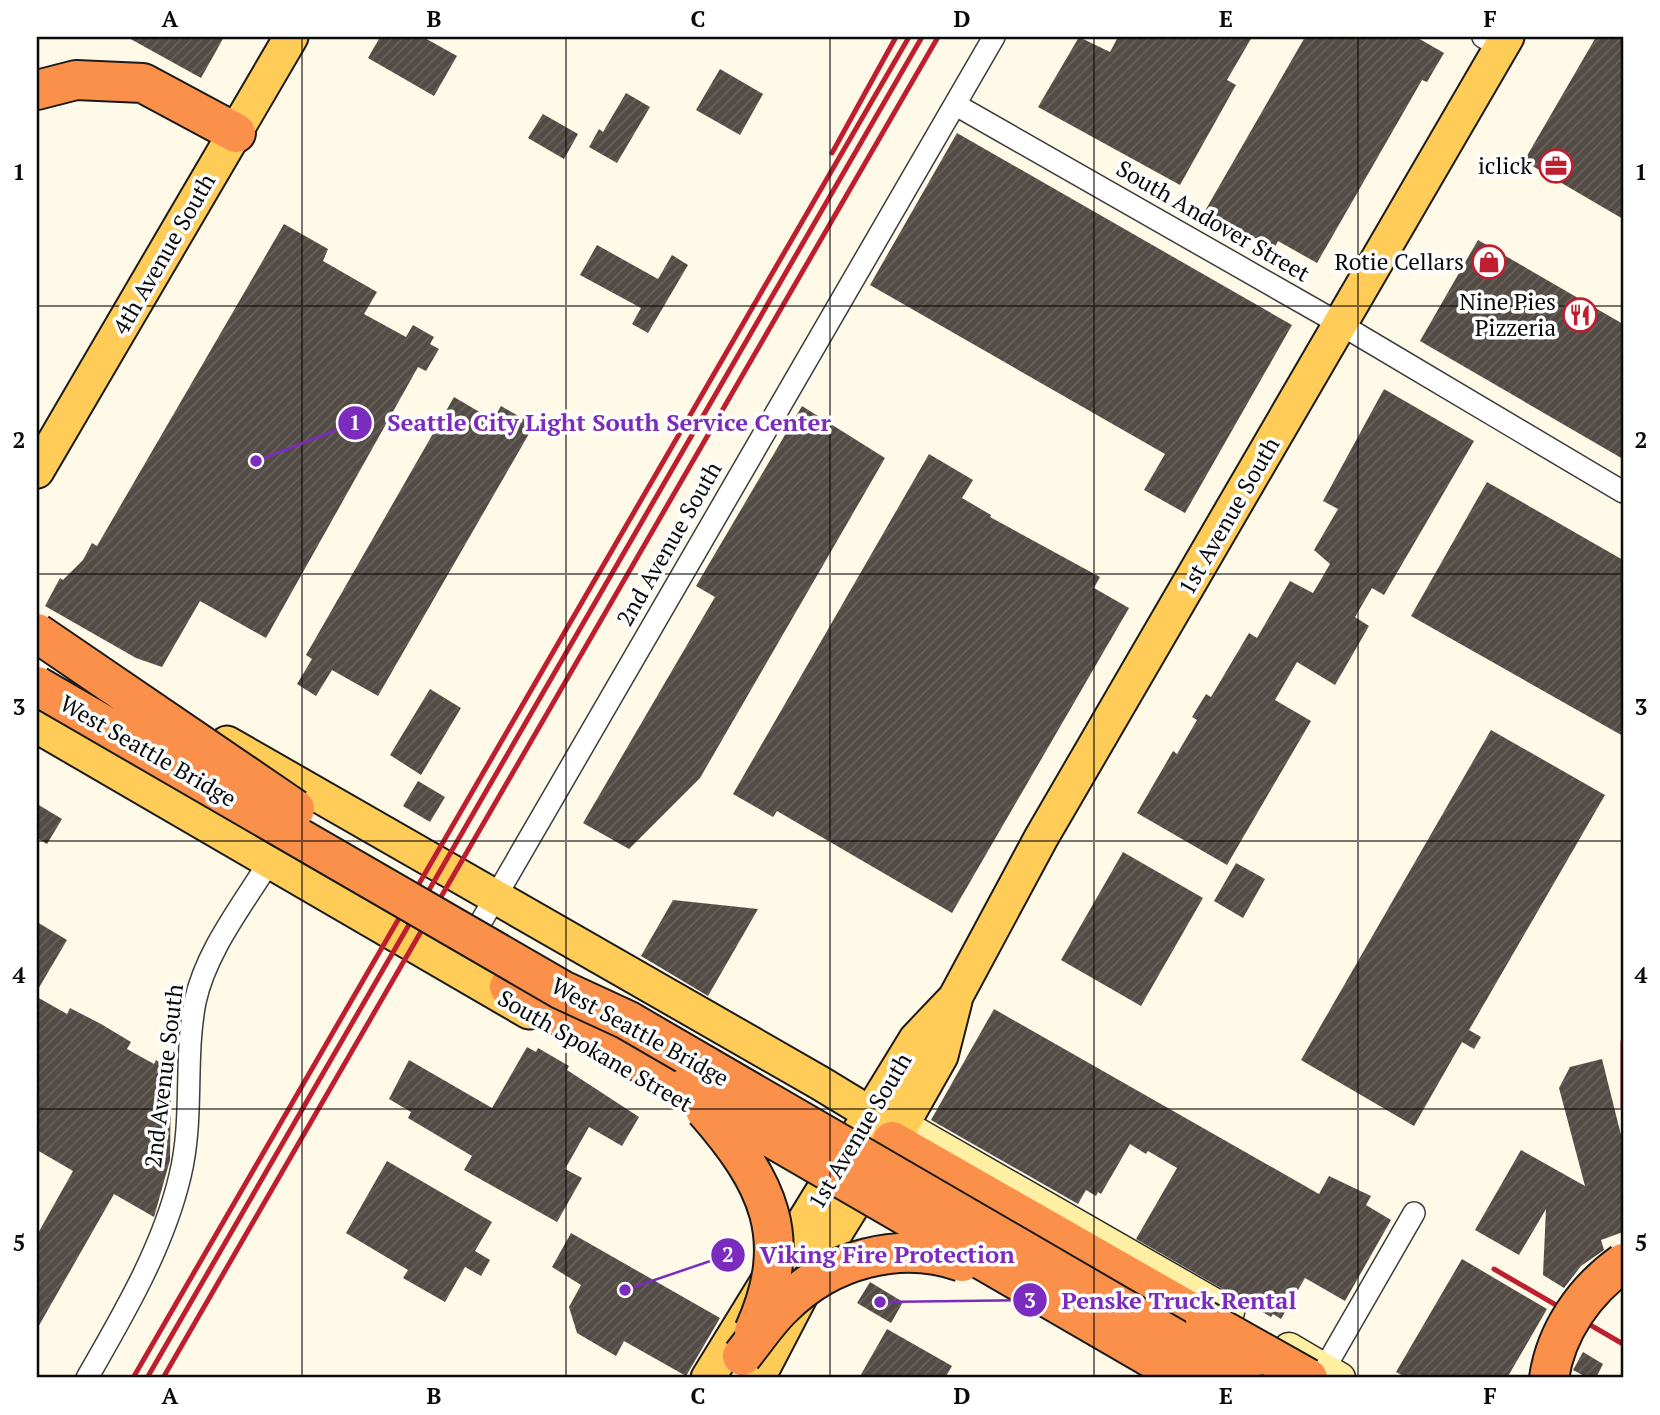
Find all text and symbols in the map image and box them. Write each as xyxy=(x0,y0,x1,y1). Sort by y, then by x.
text: A xyxy=(162,3,179,34)
text: B xyxy=(427,3,442,34)
text: C xyxy=(691,3,706,34)
text: D xyxy=(954,3,971,34)
text: E xyxy=(1219,3,1233,34)
text: F xyxy=(1483,3,1497,34)
office icon: iclick xyxy=(1537,147,1575,185)
place label: iclick xyxy=(1478,150,1532,181)
street label: South Andover Street xyxy=(1111,153,1316,289)
text: 1 xyxy=(13,156,26,187)
text: 1 xyxy=(1635,156,1648,187)
street label: 4th Avenue South xyxy=(105,167,222,340)
shop icon: Rotie Cellars xyxy=(1470,243,1508,281)
place label: Rotie Cellars xyxy=(1335,246,1464,277)
place label: Nine Pies Pizzeria xyxy=(1459,286,1556,343)
restaurant icon: Nine Pies Pizzeria xyxy=(1561,296,1599,334)
callout: Seattle City Light South Service Center xyxy=(338,400,845,445)
text: Seattle City Light South Service Center xyxy=(387,406,831,438)
text: 1 xyxy=(349,408,361,436)
text: 2 xyxy=(13,424,26,455)
text: 2 xyxy=(1635,424,1648,455)
street label: 1st Avenue South xyxy=(1171,431,1287,600)
street label: 2nd Avenue South xyxy=(609,455,728,632)
street label: West Seattle Bridge xyxy=(54,687,242,814)
text: 3 xyxy=(13,691,26,722)
text: 3 xyxy=(1635,691,1648,722)
text: 4 xyxy=(13,959,26,990)
text: 4 xyxy=(1635,959,1648,990)
street label: West Seattle Bridge xyxy=(546,970,735,1093)
street label: 2nd Avenue South xyxy=(137,982,190,1170)
street label: South Spokane Street xyxy=(492,982,698,1119)
street label: 1st Avenue South xyxy=(801,1046,919,1215)
text: 5 xyxy=(13,1227,26,1258)
text: 5 xyxy=(1635,1227,1648,1258)
callout: Viking Fire Protection xyxy=(711,1232,1029,1277)
text: Viking Fire Protection xyxy=(759,1238,1015,1270)
text: 2 xyxy=(722,1240,734,1268)
callout: Penske Truck Rental xyxy=(1013,1278,1311,1323)
text: Penske Truck Rental xyxy=(1062,1284,1296,1316)
text: 3 xyxy=(1024,1286,1036,1314)
text: A xyxy=(162,1380,179,1411)
text: B xyxy=(427,1380,442,1411)
text: C xyxy=(691,1380,706,1411)
text: D xyxy=(954,1380,971,1411)
text: E xyxy=(1219,1380,1233,1411)
text: F xyxy=(1483,1380,1497,1411)

